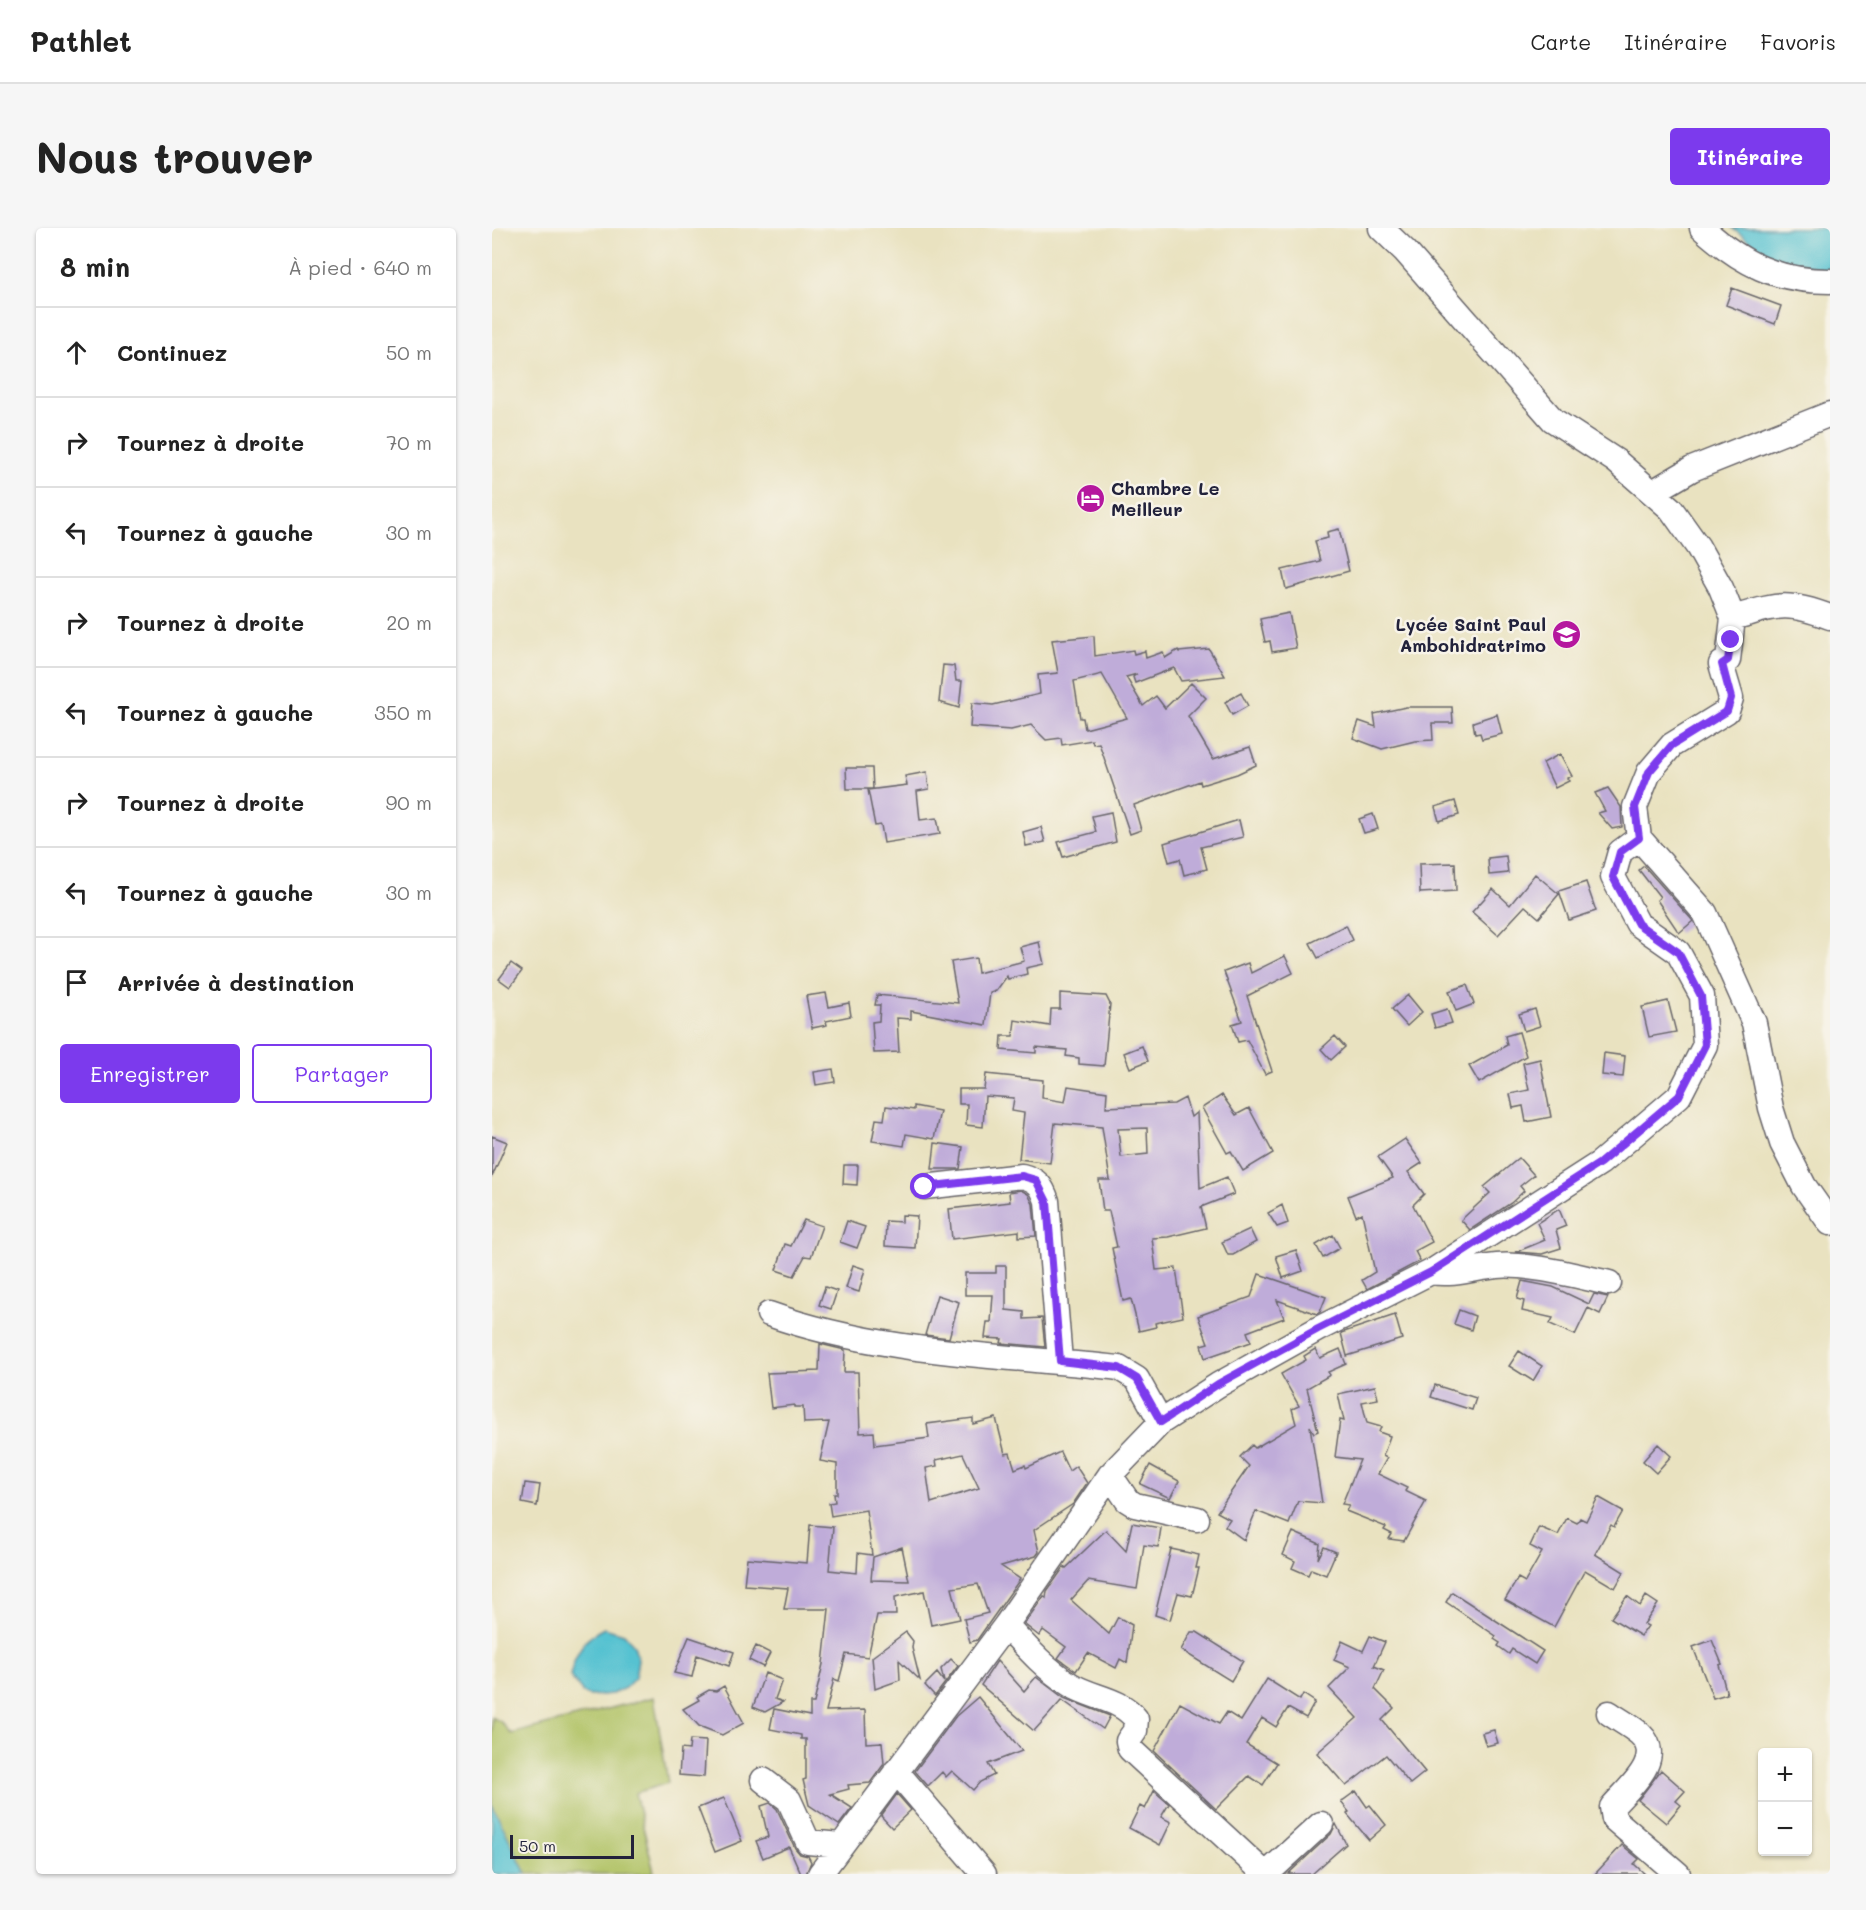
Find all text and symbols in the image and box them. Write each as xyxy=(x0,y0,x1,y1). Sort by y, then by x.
text: Pathlet xyxy=(30,23,132,59)
text: Carte xyxy=(1530,28,1591,55)
text: Itinéraire xyxy=(1624,28,1727,55)
text: Favoris xyxy=(1760,28,1836,55)
button: Itinéraire xyxy=(1670,128,1830,185)
text: Nous trouver xyxy=(36,129,314,184)
text: 8 min xyxy=(60,250,130,284)
text: À pied · 640 m xyxy=(288,254,432,280)
icon: ahead xyxy=(60,336,93,369)
text: Continuez xyxy=(117,338,227,367)
text: 50 m xyxy=(386,339,432,365)
icon: right xyxy=(60,426,93,459)
text: Tournez à droite xyxy=(117,428,304,457)
text: 70 m xyxy=(386,429,432,455)
place label: Chambre Le Meilleur xyxy=(1111,476,1220,521)
hotel icon: Chambre Le Meilleur xyxy=(1074,483,1106,515)
icon: left xyxy=(60,516,93,549)
text: Tournez à gauche xyxy=(117,518,313,547)
text: 30 m xyxy=(386,519,432,545)
icon: right xyxy=(60,606,93,639)
text: Tournez à droite xyxy=(117,608,304,637)
text: 20 m xyxy=(386,609,432,635)
place label: Lycée Saint Paul Ambohidratrimo xyxy=(1395,612,1546,657)
school or university icon: Lycée Saint Paul Ambohidratrimo xyxy=(1551,619,1583,651)
route end xyxy=(1717,626,1743,652)
icon: left xyxy=(60,696,93,729)
text: Tournez à gauche xyxy=(117,698,313,727)
text: 350 m xyxy=(374,699,432,725)
icon: right xyxy=(60,786,93,819)
text: Tournez à droite xyxy=(117,788,304,817)
text: 90 m xyxy=(386,789,432,815)
icon: left xyxy=(60,876,93,909)
text: Tournez à gauche xyxy=(117,878,313,907)
text: 30 m xyxy=(386,879,432,905)
icon: arrive xyxy=(60,966,93,999)
text: Arrivée à destination xyxy=(117,968,354,997)
button: Enregistrer xyxy=(60,1044,240,1103)
button: Partager xyxy=(252,1044,432,1103)
route start xyxy=(910,1173,936,1199)
map controls xyxy=(1758,1748,1812,1856)
button: + xyxy=(1758,1748,1812,1802)
button: − xyxy=(1758,1802,1812,1856)
scale bar xyxy=(510,1832,634,1860)
text: 50 m xyxy=(519,1835,556,1856)

